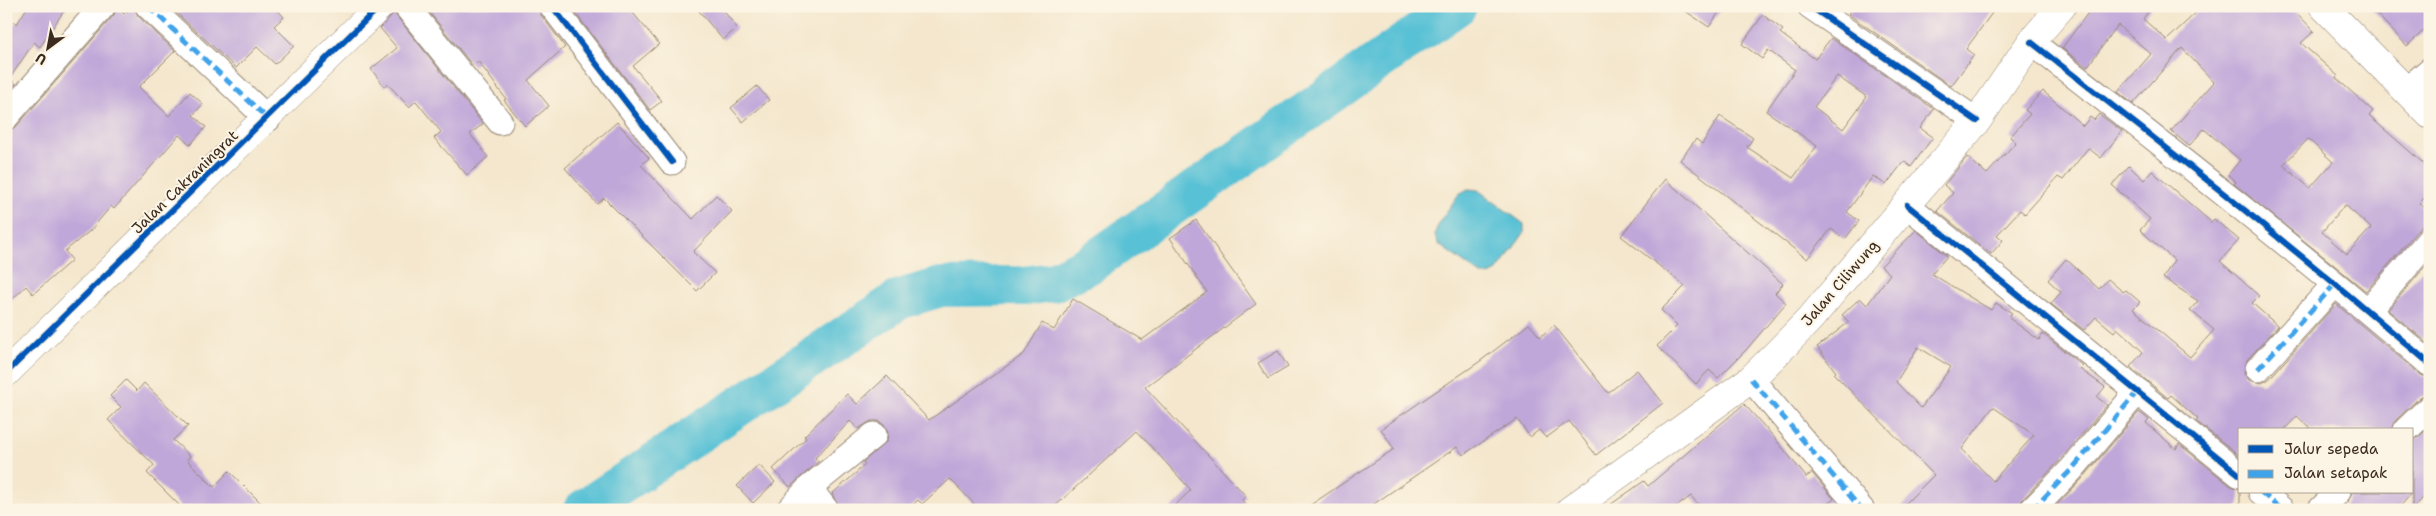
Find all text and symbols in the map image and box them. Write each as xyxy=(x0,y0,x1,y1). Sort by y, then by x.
north arrow xyxy=(22,22,72,72)
text: U xyxy=(32,49,50,69)
street label: Jalan Cakraningrat xyxy=(127,126,243,238)
street label: Jalan Ciliwung xyxy=(1797,236,1883,330)
legend xyxy=(2238,428,2414,494)
text: Jalur sepeda xyxy=(2284,439,2379,459)
text: Jalan setapak xyxy=(2284,463,2388,483)

